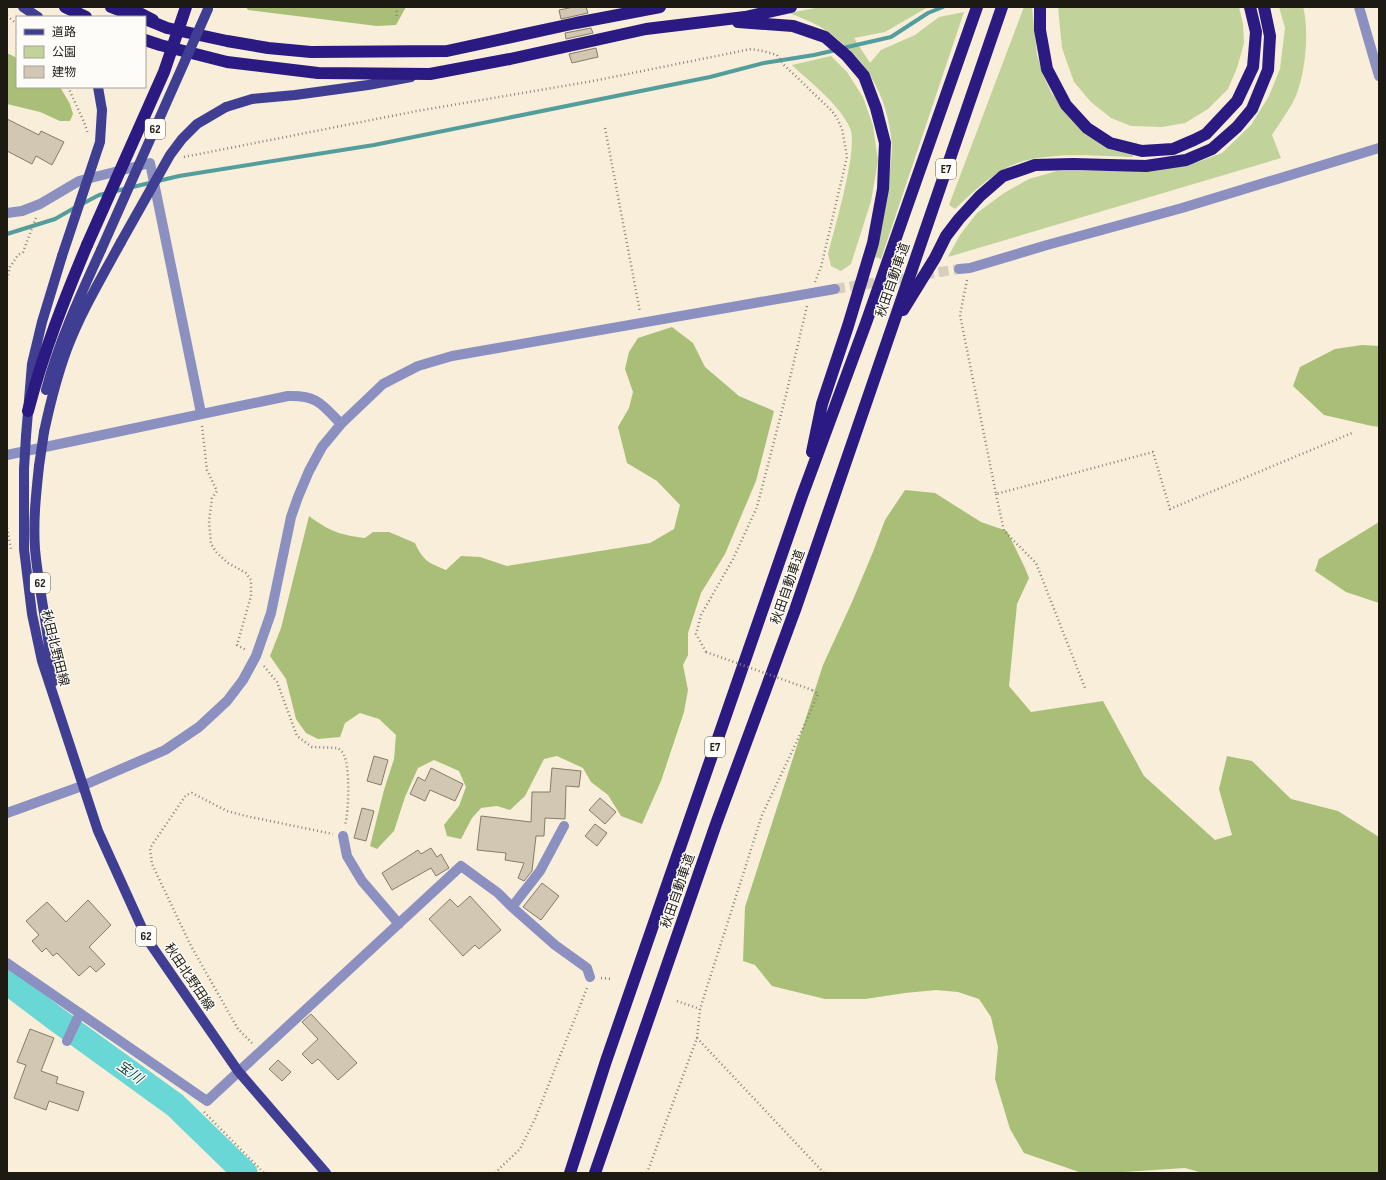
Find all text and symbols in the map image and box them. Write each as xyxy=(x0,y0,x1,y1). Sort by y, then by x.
legend xyxy=(16,16,146,88)
text: 道路 xyxy=(52,25,76,40)
text: 公園 xyxy=(52,45,76,60)
text: 建物 xyxy=(52,65,76,80)
road number: 62 xyxy=(145,119,165,139)
road number: E7 xyxy=(936,159,956,179)
street label: 秋田自動車道 xyxy=(873,241,913,319)
street label: 秋田自動車道 xyxy=(768,548,808,626)
road number: 62 xyxy=(30,573,50,593)
street label: 秋田北野田線 xyxy=(38,608,72,688)
road number: E7 xyxy=(705,737,725,757)
street label: 秋田自動車道 xyxy=(658,852,698,930)
road number: 62 xyxy=(136,926,156,946)
street label: 秋田北野田線 xyxy=(161,940,217,1014)
water label: 宝川 xyxy=(114,1057,148,1088)

